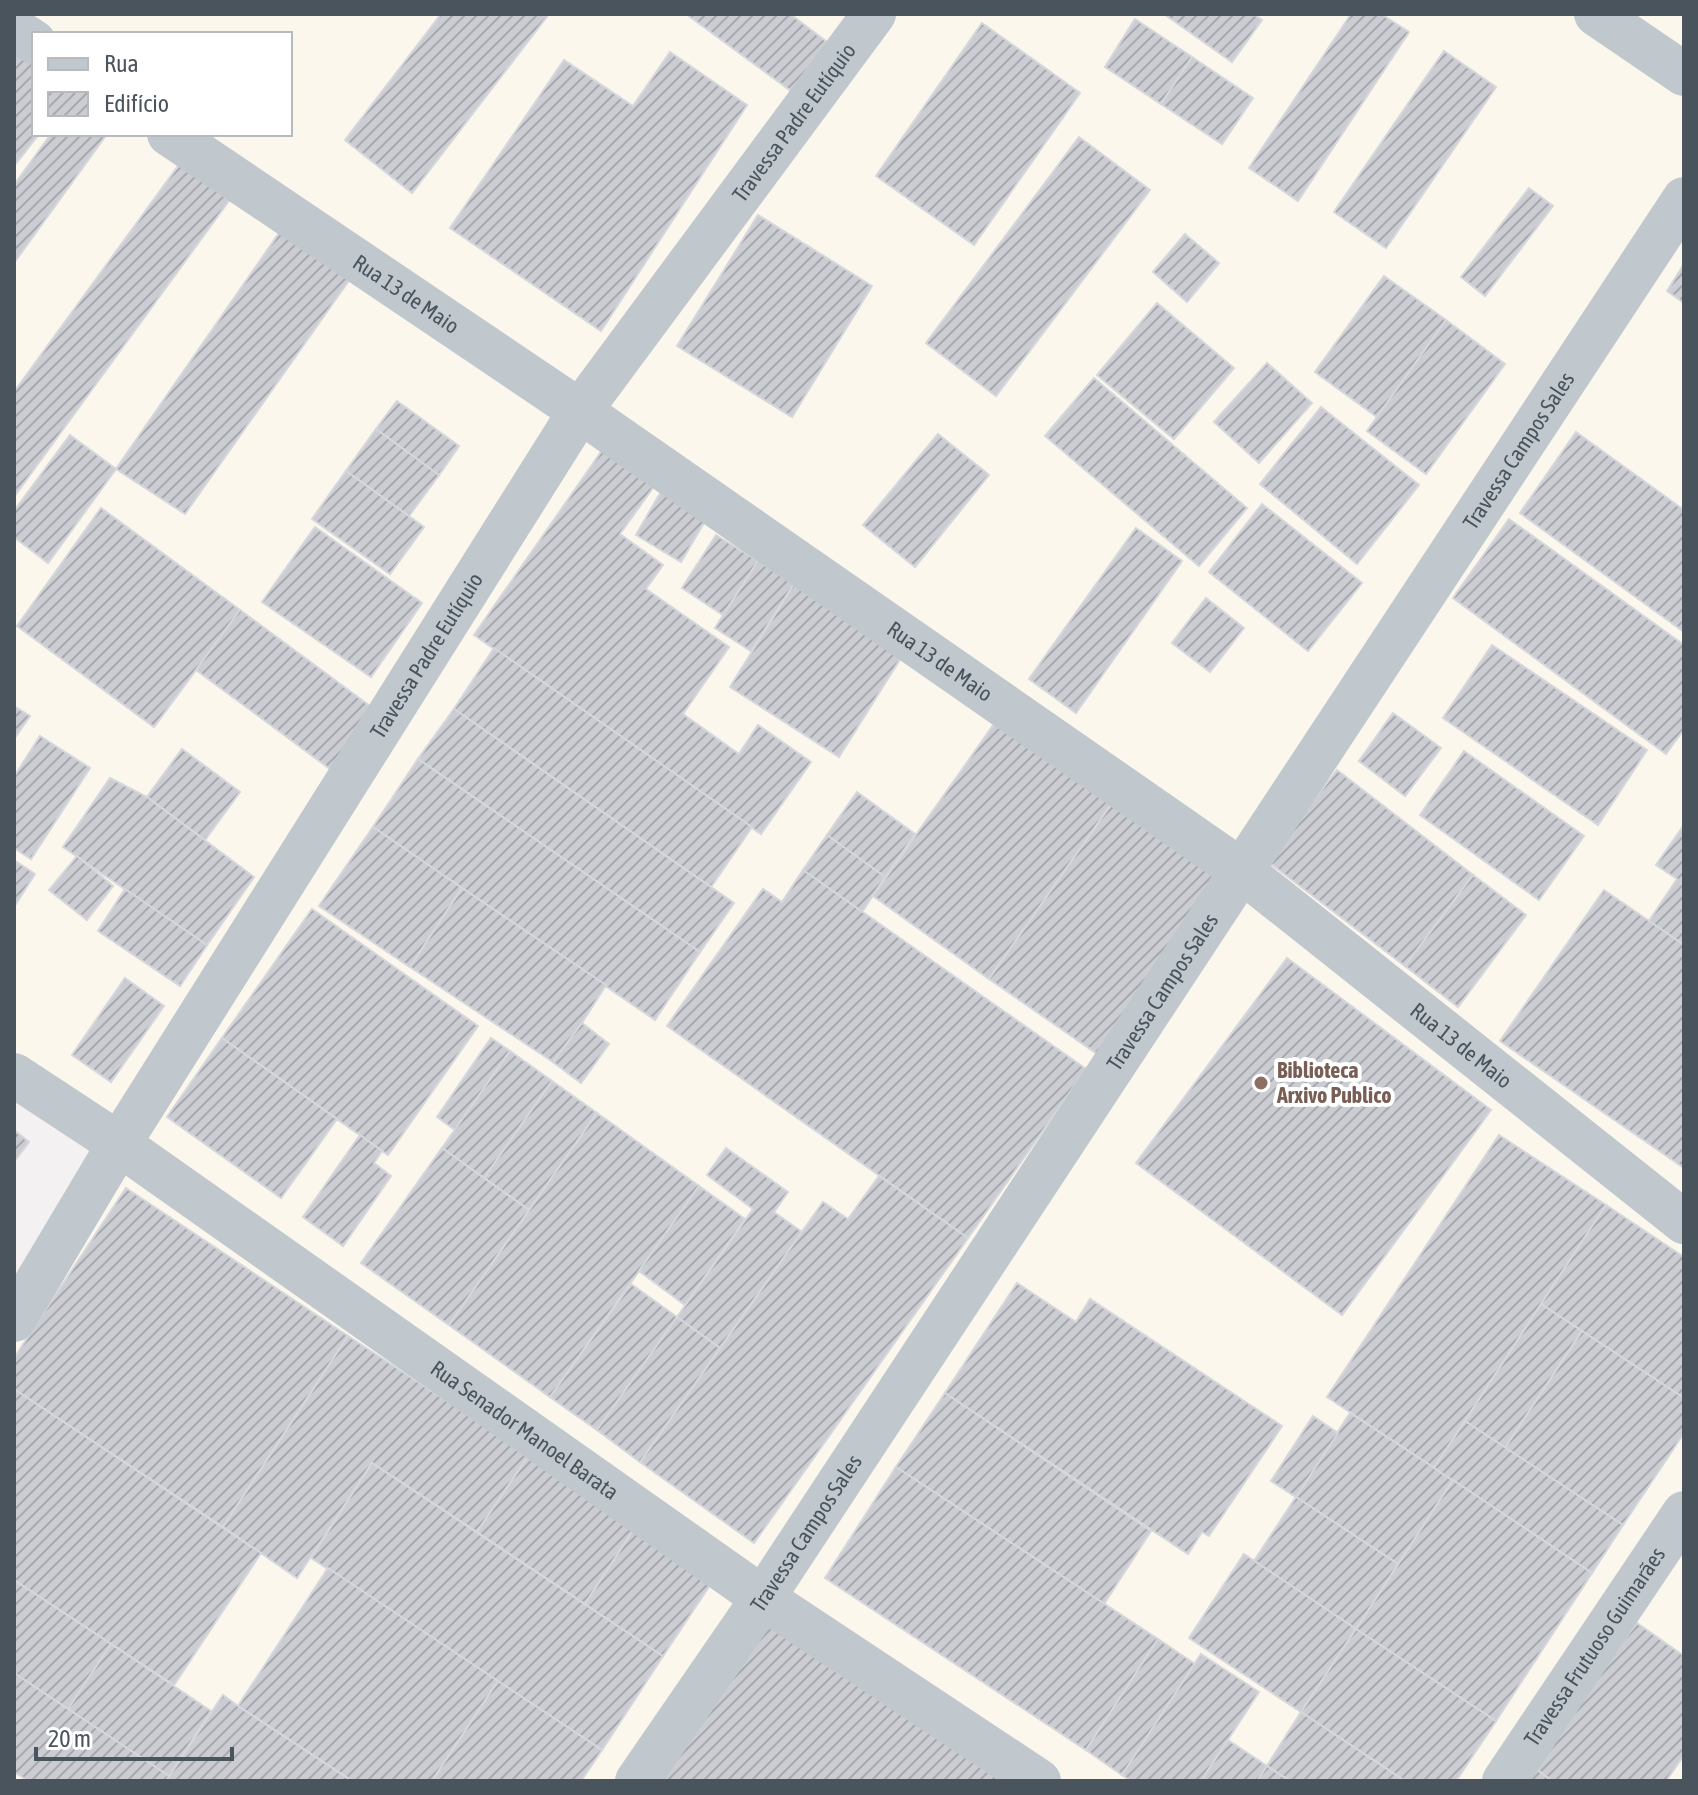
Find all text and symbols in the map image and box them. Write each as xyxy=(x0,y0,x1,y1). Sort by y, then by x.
legend xyxy=(32,32,292,136)
street label: Travessa Padre Eutíquio xyxy=(727,38,861,207)
text: Rua xyxy=(104,50,139,77)
text: Edifício xyxy=(104,90,169,117)
street label: Rua 13 de Maio xyxy=(348,249,464,339)
street label: Travessa Campos Sales xyxy=(1457,367,1580,534)
street label: Travessa Padre Eutíquio xyxy=(364,568,488,743)
street label: Rua 13 de Maio xyxy=(882,616,998,707)
street label: Travessa Campos Sales xyxy=(1101,908,1223,1075)
street label: Rua 13 de Maio xyxy=(1405,997,1517,1094)
place label: Biblioteca Arxivo Publico xyxy=(1276,1057,1392,1108)
marker: Biblioteca Arxivo Publico xyxy=(1252,1074,1270,1092)
street label: Rua Senador Manoel Barata xyxy=(426,1355,624,1505)
street label: Travessa Campos Sales xyxy=(745,1449,867,1617)
street label: Travessa Frutuoso Guimarães xyxy=(1518,1542,1670,1751)
scale bar xyxy=(36,1711,232,1761)
text: 20 m xyxy=(48,1725,91,1752)

